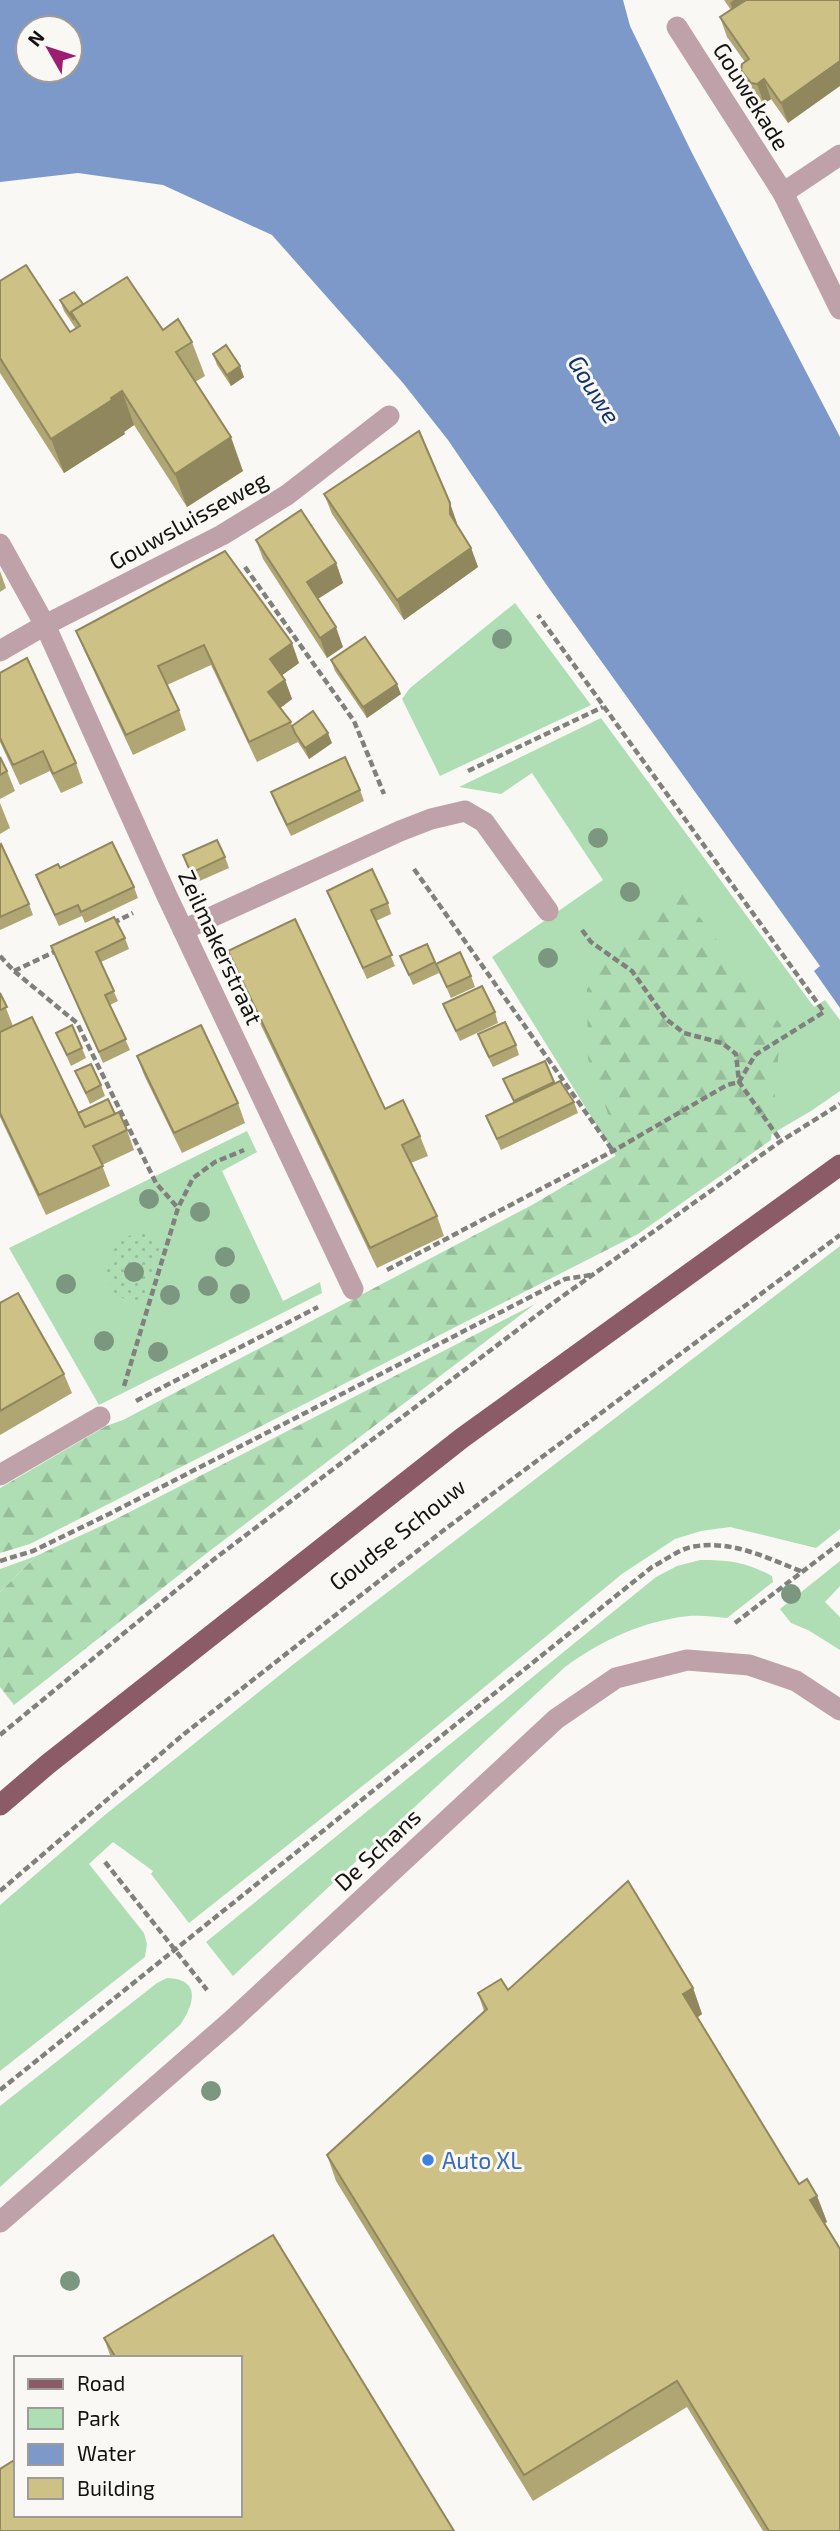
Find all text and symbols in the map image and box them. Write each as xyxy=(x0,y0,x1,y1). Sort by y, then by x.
north arrow xyxy=(14,14,84,84)
text: N xyxy=(22,25,49,51)
street label: Gouwekade xyxy=(708,37,796,155)
water label: Gouwe xyxy=(563,349,627,429)
street label: Gouwsluisseweg xyxy=(104,465,272,575)
street label: Zeilmakerstraat xyxy=(173,865,269,1029)
street label: Goudse Schouw xyxy=(323,1472,471,1596)
street label: De Schans xyxy=(328,1802,426,1896)
place label: Auto XL xyxy=(442,2146,522,2174)
marker: Auto XL xyxy=(420,2152,436,2168)
legend xyxy=(14,2356,242,2517)
text: Road xyxy=(77,2370,125,2395)
text: Park xyxy=(77,2405,120,2430)
text: Water xyxy=(77,2440,136,2465)
text: Building xyxy=(77,2475,155,2500)

